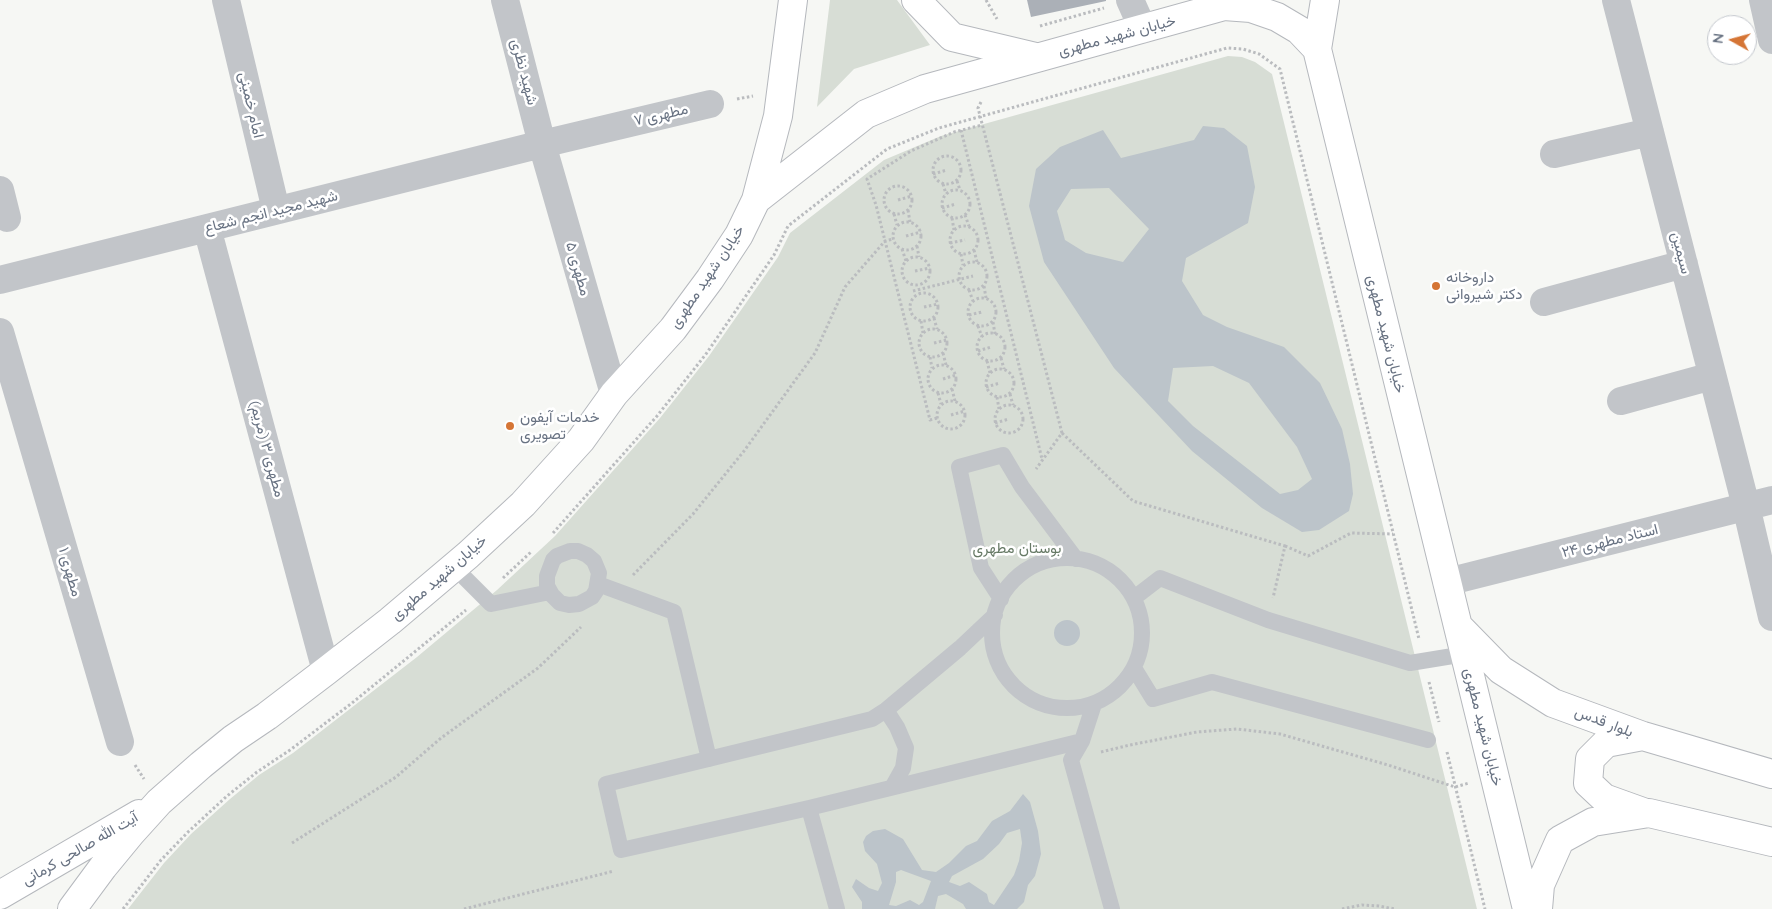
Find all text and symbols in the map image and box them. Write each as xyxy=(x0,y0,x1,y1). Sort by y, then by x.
street label: خیابان شهید مطهری xyxy=(1056,12,1178,60)
north arrow xyxy=(1707,15,1757,65)
text: N xyxy=(1709,32,1728,45)
street label: شهید نظری xyxy=(507,37,541,107)
street label: امام خمینی xyxy=(235,70,267,140)
street label: مطهری ۷ xyxy=(632,100,690,130)
street label: شهید مجید انجم شعاع xyxy=(202,187,340,237)
street label: خیابان شهید مطهری xyxy=(666,222,748,332)
street label: سیمین xyxy=(1667,230,1695,276)
street label: مطهری ۵ xyxy=(562,240,594,298)
place label: داروخانه دکتر شیروانی xyxy=(1446,268,1522,303)
street label: خیابان شهید مطهری xyxy=(1363,273,1409,395)
marker: داروخانه دکتر شیروانی xyxy=(1430,280,1442,292)
street label: مطهری ۳ (مریم) xyxy=(245,399,289,499)
place label: خدمات آیفون تصویری xyxy=(520,408,600,443)
marker: خدمات آیفون تصویری xyxy=(504,420,516,432)
street label: استاد مطهری ۲۴ xyxy=(1560,520,1660,562)
street label: خیابان شهید مطهری xyxy=(388,532,490,624)
park label: بوستان مطهری xyxy=(973,539,1061,557)
street label: مطهری ۱ xyxy=(54,545,86,599)
street label: خیابان شهید مطهری xyxy=(1460,666,1506,788)
street label: بلوار قدس xyxy=(1572,703,1636,741)
street label: آیت الله صالحی کرمانی xyxy=(19,808,141,890)

